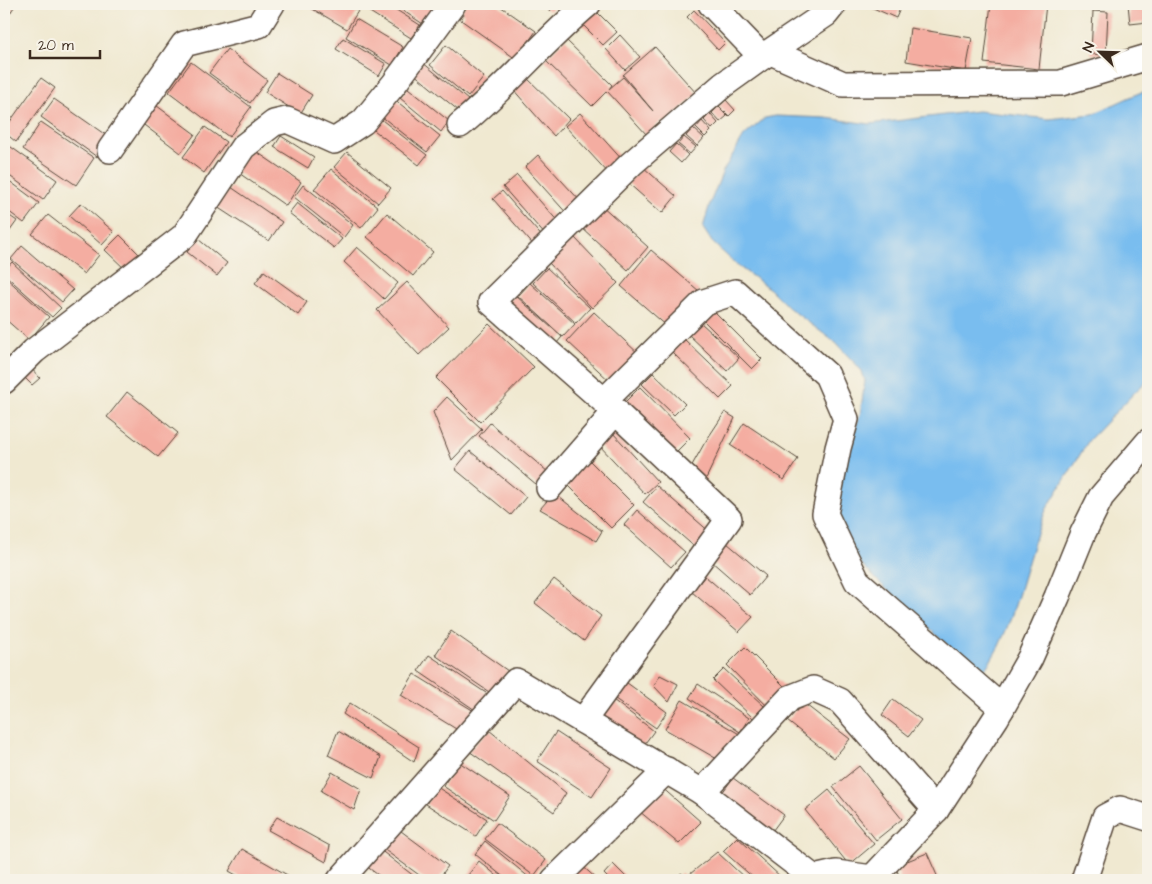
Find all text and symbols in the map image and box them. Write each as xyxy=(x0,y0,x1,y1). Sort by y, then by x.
scale bar xyxy=(30,28,100,60)
north arrow xyxy=(1074,28,1124,78)
text: 20 m xyxy=(38,35,74,56)
text: N xyxy=(1078,39,1100,55)

